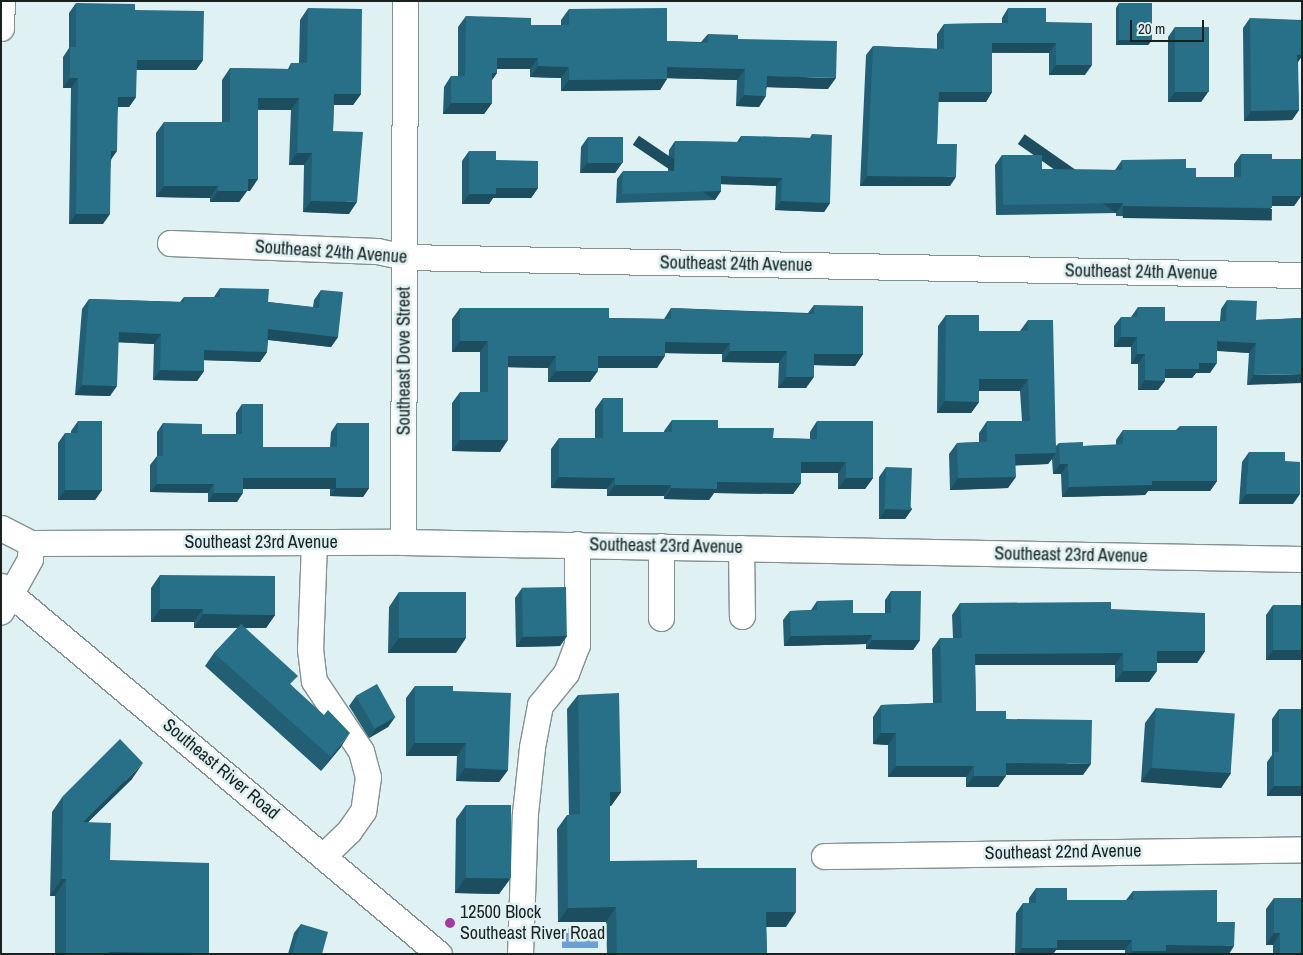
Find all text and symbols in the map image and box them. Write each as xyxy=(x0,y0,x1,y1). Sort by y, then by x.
scale bar xyxy=(1133,10,1207,42)
text: 20 m xyxy=(1138,18,1165,39)
street label: Southeast 24th Avenue xyxy=(254,236,408,268)
street label: Southeast 24th Avenue xyxy=(659,252,813,276)
street label: Southeast 24th Avenue xyxy=(1064,260,1218,284)
street label: Southeast Dove Street xyxy=(393,287,415,435)
street label: Southeast 23rd Avenue xyxy=(184,531,338,553)
street label: Southeast 23rd Avenue xyxy=(589,534,743,558)
street label: Southeast 23rd Avenue xyxy=(994,543,1148,567)
street label: Southeast River Road xyxy=(158,714,284,824)
street label: Southeast 22nd Avenue xyxy=(984,840,1142,864)
place label: 12500 Block Southeast River Road xyxy=(460,902,605,944)
marker: 12500 Block Southeast River Road xyxy=(444,917,456,929)

